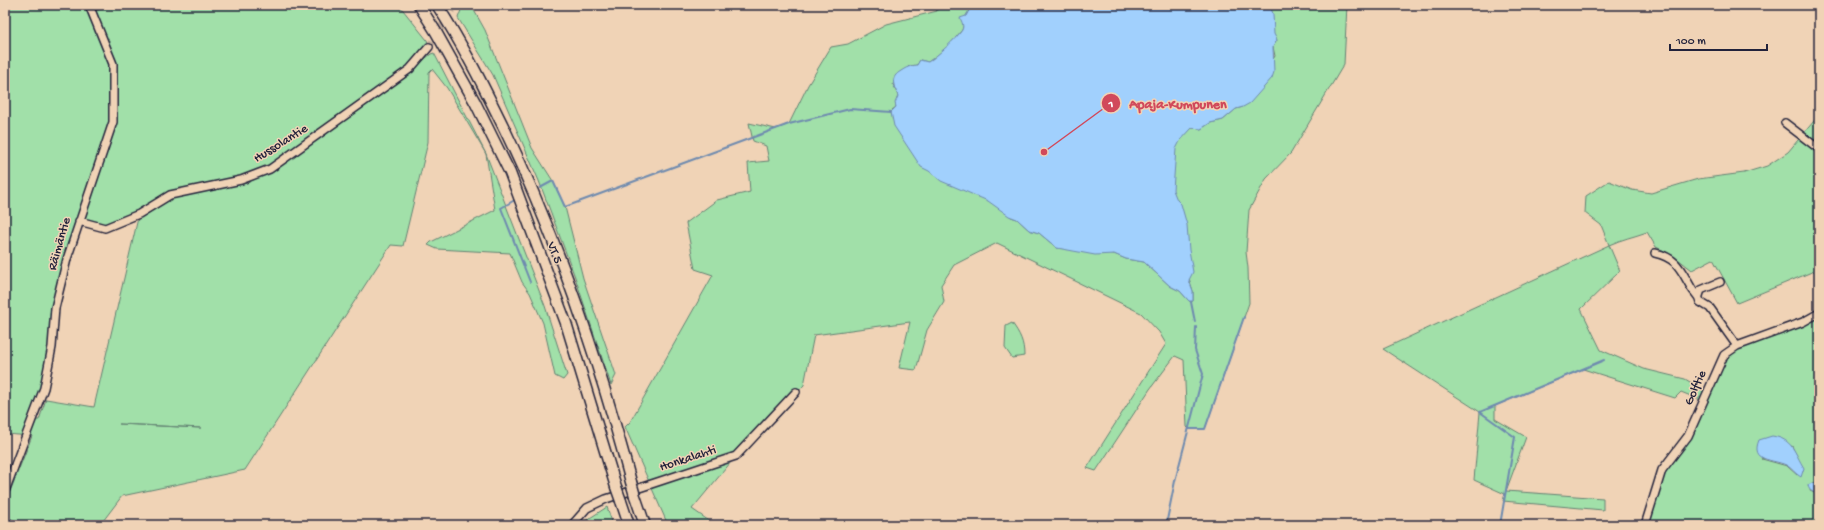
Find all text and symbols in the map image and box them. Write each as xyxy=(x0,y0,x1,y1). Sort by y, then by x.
scale bar xyxy=(1670,26,1767,52)
text: 100 m xyxy=(1675,35,1706,49)
callout: Apaja-Kumpunen xyxy=(1101,90,1235,116)
text: Apaja-Kumpunen xyxy=(1128,97,1227,114)
text: 1 xyxy=(1108,98,1114,112)
street label: Hussolantie xyxy=(251,121,311,167)
street label: Räimäntie xyxy=(45,216,75,272)
street label: VT 5 xyxy=(543,239,565,266)
street label: Golftie xyxy=(1682,368,1710,408)
street label: Honkalahti xyxy=(658,443,718,475)

